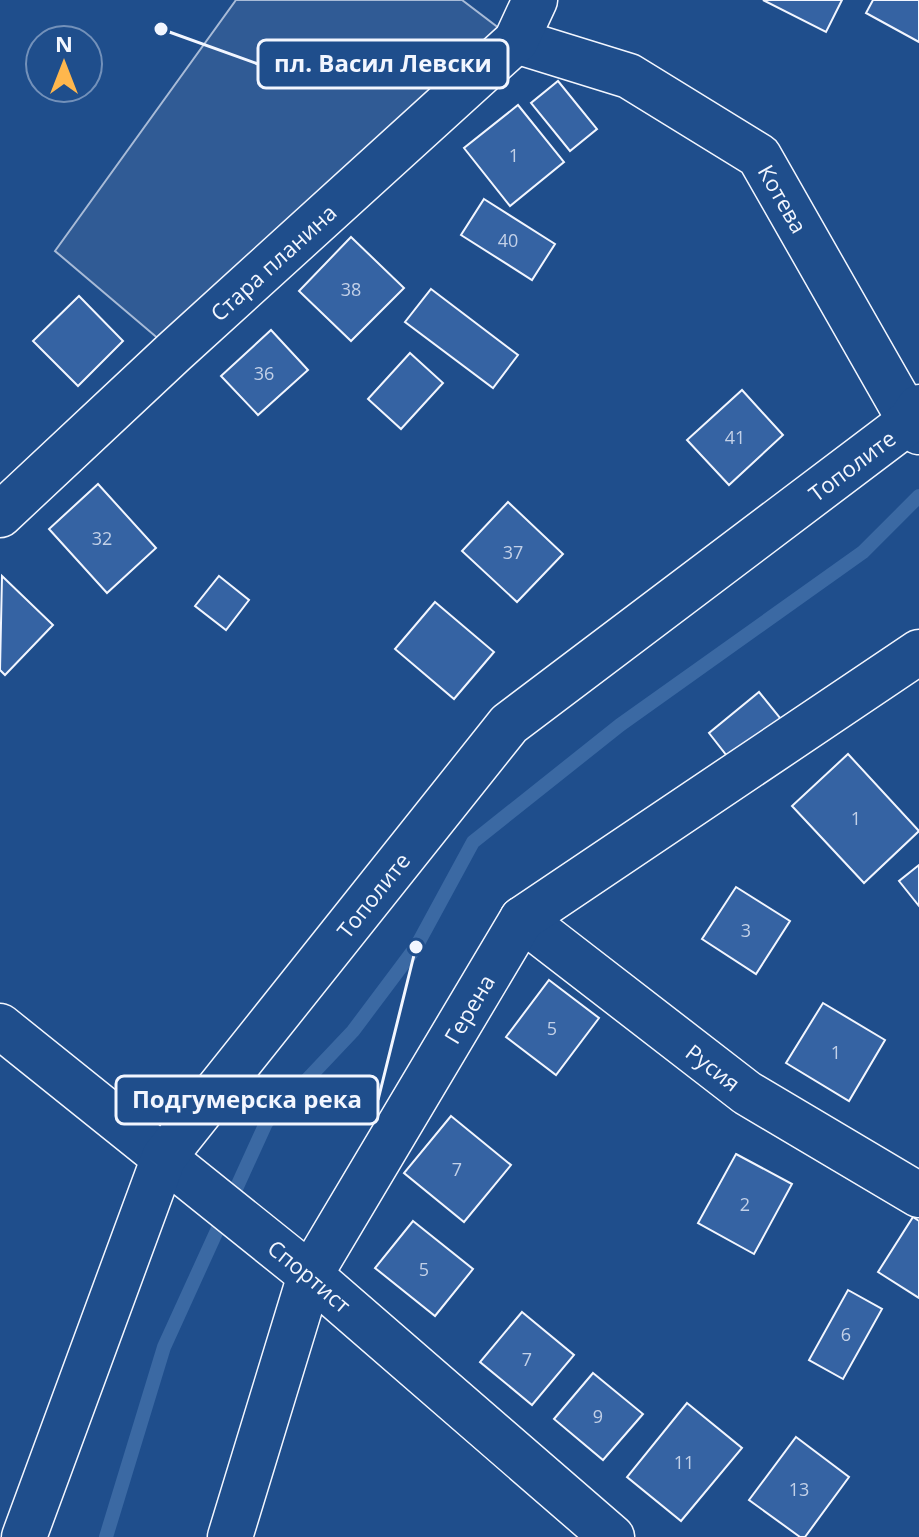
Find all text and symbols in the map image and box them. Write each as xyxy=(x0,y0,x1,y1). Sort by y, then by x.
north arrow xyxy=(24,24,104,104)
text: N xyxy=(55,28,73,58)
callout: пл. Васил Левски xyxy=(258,40,508,88)
text: пл. Васил Левски xyxy=(274,46,492,79)
house number: 1 xyxy=(509,143,519,167)
street label: Котева xyxy=(752,159,815,238)
street label: Стара планина xyxy=(203,197,342,327)
house number: 40 xyxy=(498,228,518,252)
house number: 38 xyxy=(341,277,361,301)
house number: 36 xyxy=(254,361,274,385)
street label: Тополите xyxy=(802,423,901,508)
house number: 41 xyxy=(725,425,745,449)
house number: 32 xyxy=(92,526,112,550)
house number: 37 xyxy=(503,540,523,564)
house number: 1 xyxy=(851,806,861,830)
street label: Тополите xyxy=(329,846,416,944)
house number: 3 xyxy=(741,918,751,942)
street label: Герена xyxy=(436,968,501,1049)
house number: 5 xyxy=(547,1016,557,1040)
street label: Русия xyxy=(680,1037,747,1098)
house number: 1 xyxy=(831,1040,841,1064)
callout: Подгумерска река xyxy=(116,1076,378,1124)
text: Подгумерска река xyxy=(132,1082,362,1115)
house number: 7 xyxy=(452,1157,462,1181)
house number: 2 xyxy=(740,1192,750,1216)
street label: Спортист xyxy=(262,1232,358,1319)
house number: 5 xyxy=(419,1257,429,1281)
house number: 6 xyxy=(841,1322,851,1346)
house number: 7 xyxy=(522,1347,532,1371)
house number: 9 xyxy=(593,1404,603,1428)
house number: 11 xyxy=(674,1450,694,1474)
house number: 13 xyxy=(789,1477,809,1501)

